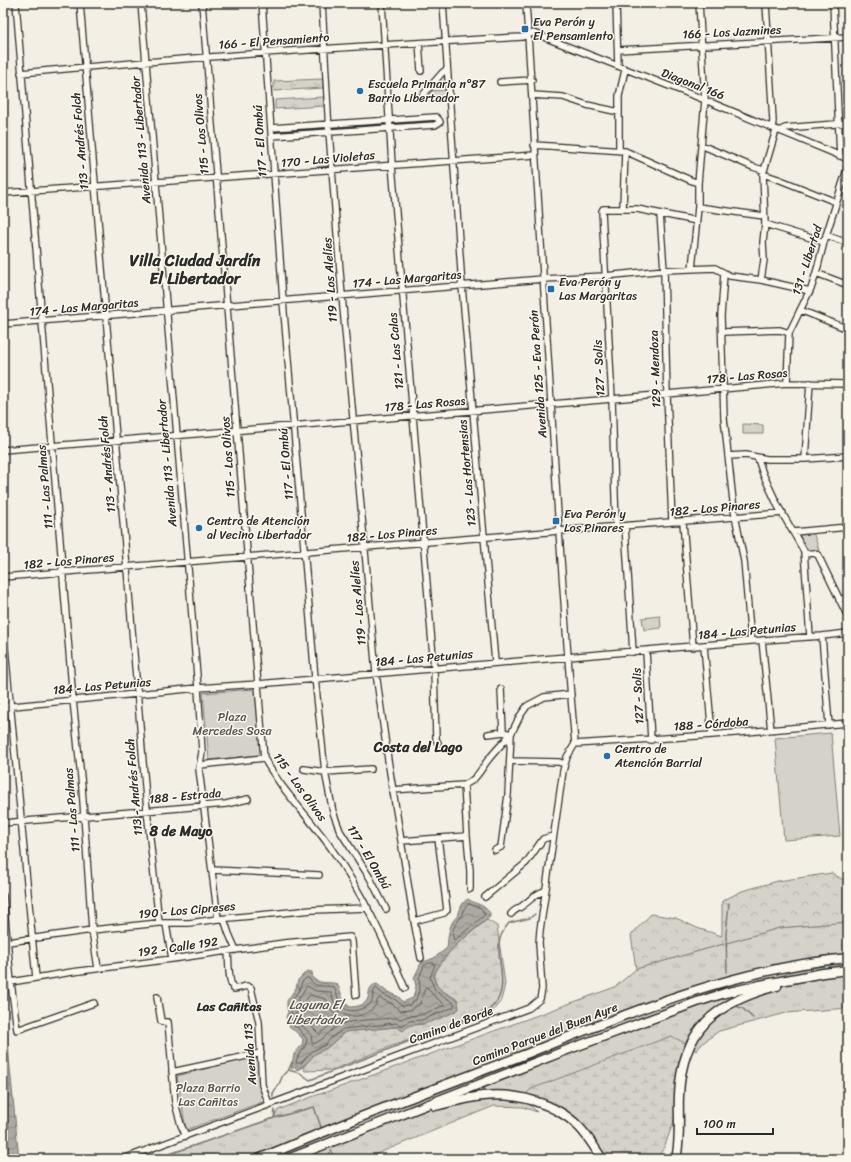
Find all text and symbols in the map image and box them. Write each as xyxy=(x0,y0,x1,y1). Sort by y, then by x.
place label: Eva Perón y El Pensamiento xyxy=(533,11,613,47)
street label: 166 - Los Jazmines xyxy=(682,18,782,46)
marker: Eva Perón y El Pensamiento xyxy=(520,24,530,34)
street label: 166 - El Pensamiento xyxy=(218,26,330,56)
street label: Diagonal 166 xyxy=(658,62,728,106)
place label: Escuela Primaria n°87 Barrio Libertador xyxy=(368,73,486,109)
street label: Avenida 113 - Libertador xyxy=(124,74,158,206)
marker: Escuela Primaria n°87 Barrio Libertador xyxy=(355,86,365,96)
street label: 113 - Andrés Folch xyxy=(65,92,95,190)
street label: 115 - Los Olivos xyxy=(186,92,215,175)
street label: 117 - El Ombú xyxy=(246,104,273,178)
street label: 170 - Las Violetas xyxy=(280,144,376,174)
street label: 131 - Libertad xyxy=(785,221,829,298)
street label: 119 - Los Alelíes xyxy=(316,236,344,323)
district label: Villa Ciudad Jardín El Libertador xyxy=(130,246,261,293)
street label: 174 - Las Margaritas xyxy=(352,263,462,295)
place label: Eva Perón y Las Margaritas xyxy=(559,271,637,307)
marker: Eva Perón y Las Margaritas xyxy=(546,284,556,294)
street label: 174 - Las Margaritas xyxy=(29,291,139,323)
street label: Avenida 125 - Eva Perón xyxy=(523,309,554,440)
street label: 121 - Las Calas xyxy=(382,312,410,390)
street label: 129 - Mendoza xyxy=(643,330,667,408)
street label: 127 - Solis xyxy=(587,339,611,397)
street label: 178 - Las Rosas xyxy=(706,362,788,390)
street label: 178 - Las Rosas xyxy=(384,390,466,418)
street label: Avenida 113 - Libertador xyxy=(150,397,184,529)
street label: 113 - Andrés Folch xyxy=(92,415,122,513)
street label: 115 - Los Olivos xyxy=(214,415,242,498)
street label: 123 - Las Hortensias xyxy=(451,419,483,527)
street label: 117 - El Ombú xyxy=(272,427,300,501)
street label: 111 - Las Palmas xyxy=(30,443,60,530)
street label: 182 - Los Pinares xyxy=(669,493,762,523)
place label: Eva Perón y Los Pinares xyxy=(564,503,626,539)
place label: Centro de Atención al Vecino Libertador xyxy=(207,510,312,546)
marker: Eva Perón y Los Pinares xyxy=(551,516,561,526)
street label: 182 - Los Pinares xyxy=(346,519,439,549)
marker: Centro de Atención al Vecino Libertador xyxy=(194,523,204,533)
street label: 182 - Los Pinares xyxy=(23,546,116,576)
street label: 119 - Los Alelíes xyxy=(343,559,373,646)
street label: 184 - Las Petunias xyxy=(697,616,797,646)
street label: 184 - Las Petunias xyxy=(374,643,474,673)
street label: 127 - Solis xyxy=(626,667,650,725)
street label: 184 - Las Petunias xyxy=(52,671,152,701)
park label: Plaza Mercedes Sosa xyxy=(193,706,272,742)
street label: 188 - Córdoba xyxy=(673,710,750,738)
district label: Costa del Lago xyxy=(373,735,463,760)
street label: 113 - Andrés Folch xyxy=(119,738,149,836)
place label: Centro de Atención Barrial xyxy=(614,738,703,774)
street label: 115 - Los Olivos xyxy=(267,748,333,827)
marker: Centro de Atención Barrial xyxy=(602,751,612,761)
street label: 111 - Las Palmas xyxy=(57,766,87,853)
street label: 188 - Estrada xyxy=(148,782,223,810)
district label: 8 de Mayo xyxy=(149,819,213,844)
street label: 117 - El Ombú xyxy=(341,820,397,894)
street label: 190 - Los Cipreses xyxy=(138,895,237,925)
street label: 192 - Calle 192 xyxy=(137,931,219,963)
water label: Laguna El Libertador xyxy=(286,993,348,1031)
district label: Las Cañitas xyxy=(197,995,262,1018)
street label: Camino Parque del Buen Ayre xyxy=(469,996,621,1072)
street label: Camino de Borde xyxy=(406,1000,496,1050)
street label: Avenida 113 xyxy=(237,1022,263,1087)
park label: Plaza Barrio Las Cañitas xyxy=(176,1077,240,1113)
scale bar xyxy=(697,1110,773,1136)
text: 100 m xyxy=(703,1113,736,1135)

